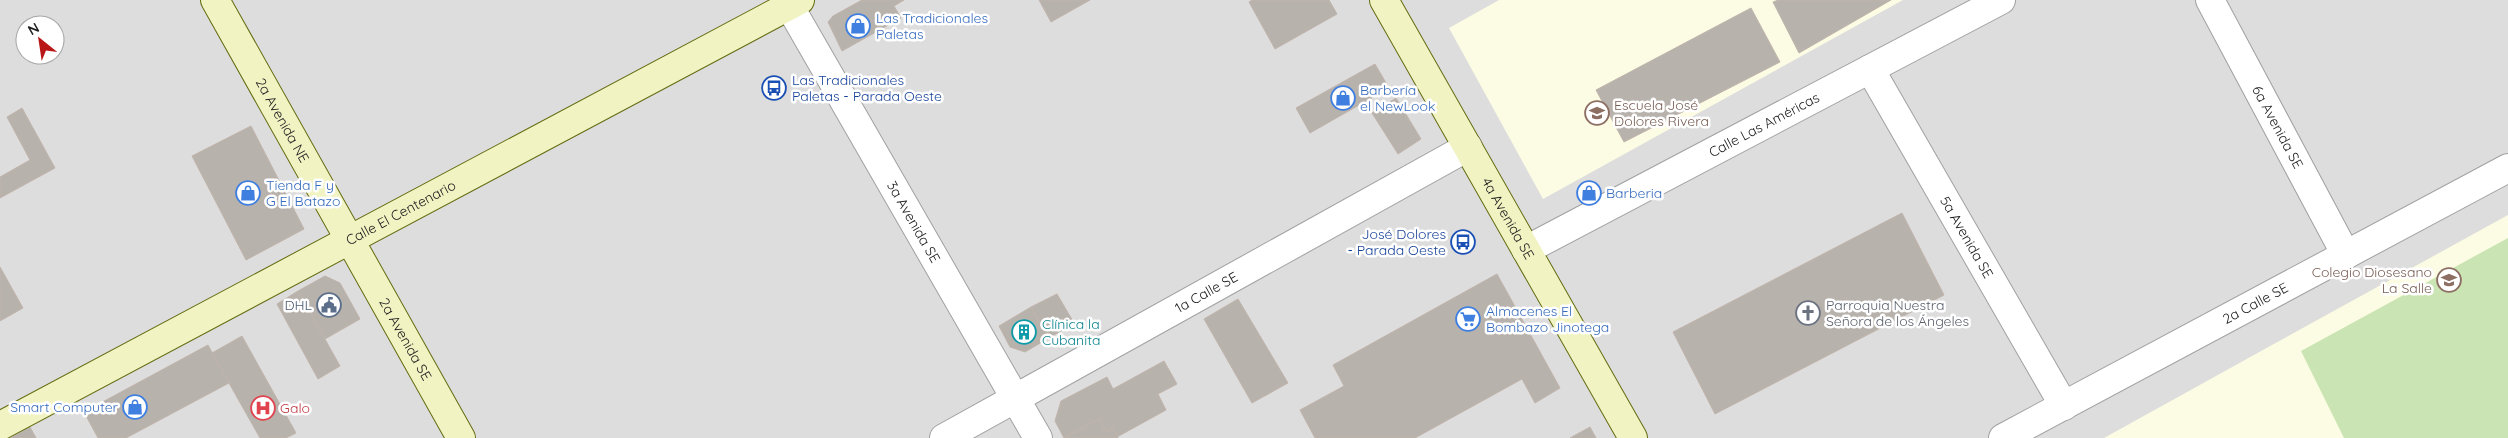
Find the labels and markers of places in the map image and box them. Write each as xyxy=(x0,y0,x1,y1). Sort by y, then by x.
place label: Las Tradicionales Paletas xyxy=(876,9,988,43)
shop icon: Las Tradicionales Paletas xyxy=(845,13,871,39)
place label: Las Tradicionales Paletas - Parada Oeste xyxy=(792,71,942,105)
bus stop icon: Las Tradicionales Paletas - Parada Oeste xyxy=(761,75,787,101)
place label: Barbería el NewLook xyxy=(1360,81,1435,115)
shop icon: Barbería el NewLook xyxy=(1330,85,1356,111)
place label: Escuela José Dolores Rivera xyxy=(1614,96,1709,130)
school or university icon: Escuela José Dolores Rivera xyxy=(1584,100,1610,126)
place label: Tienda F y G El Batazo xyxy=(266,176,340,210)
shop icon: Tienda F y G El Batazo xyxy=(235,180,261,206)
shop icon: Barberia xyxy=(1576,180,1602,206)
place label: Barberia xyxy=(1606,184,1662,202)
place label: José Dolores - Parada Oeste xyxy=(1348,225,1446,259)
bus stop icon: José Dolores - Parada Oeste xyxy=(1450,229,1476,255)
place label: Colegio Diosesano La Salle xyxy=(2312,263,2432,297)
school or university icon: Colegio Diosesano La Salle xyxy=(2436,267,2462,293)
public building icon: DHL xyxy=(316,292,342,318)
place label: DHL xyxy=(284,296,313,314)
place label: Parroquia Nuestra Señora de los Ángeles xyxy=(1826,296,1969,330)
church icon: Parroquia Nuestra Señora de los Ángeles xyxy=(1795,300,1821,326)
place label: Almacenes El Bombazo Jinotega xyxy=(1486,302,1609,336)
supermarket icon: Almacenes El Bombazo Jinotega xyxy=(1455,306,1481,332)
place label: Clínica la Cubanita xyxy=(1042,315,1100,349)
building icon: Clínica la Cubanita xyxy=(1011,319,1037,345)
shop icon: Smart Computer xyxy=(122,394,148,420)
hospital icon: Galo xyxy=(250,395,276,421)
place label: Smart Computer xyxy=(10,398,119,416)
place label: Galo xyxy=(280,399,310,417)

